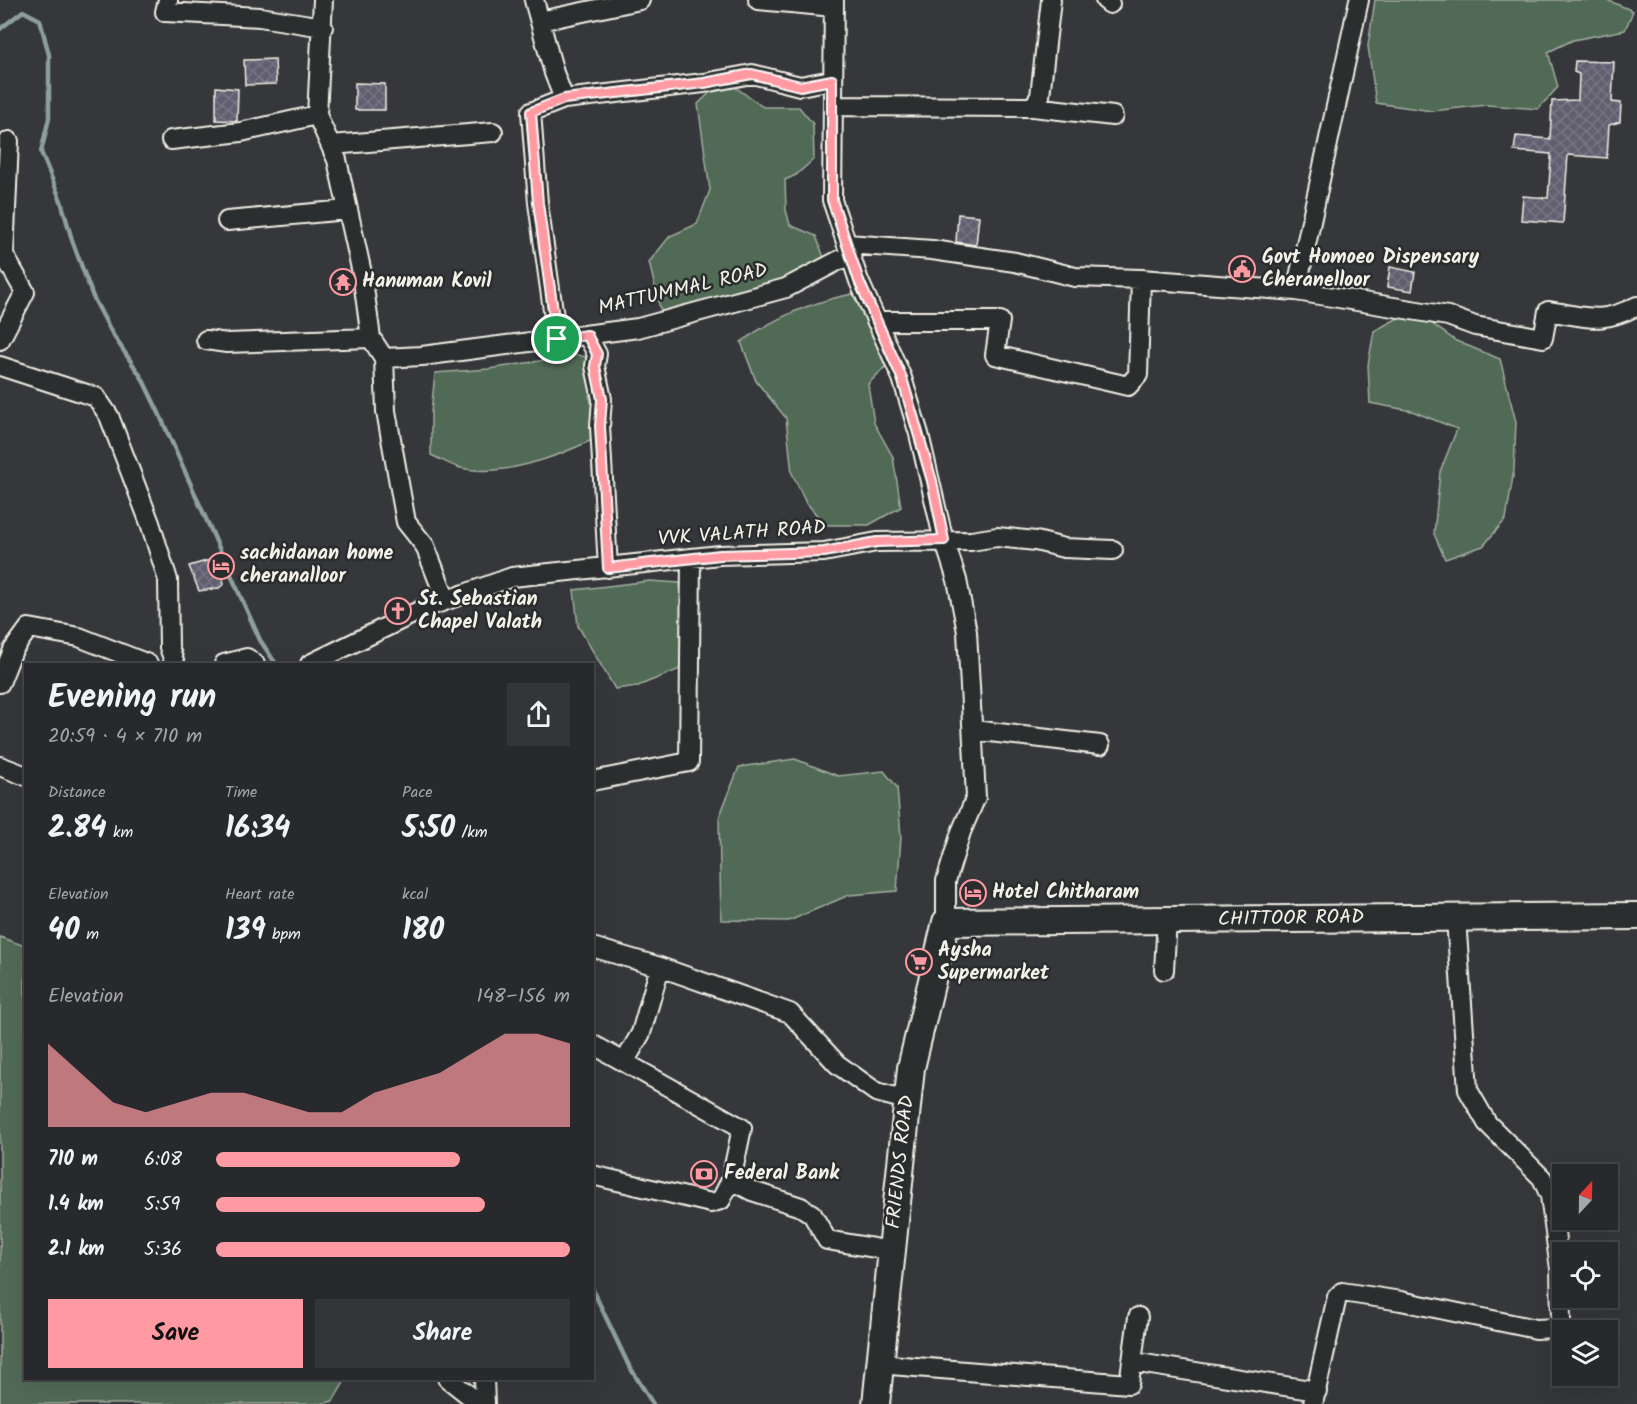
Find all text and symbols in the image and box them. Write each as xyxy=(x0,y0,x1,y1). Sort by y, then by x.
place label: Govt Homoeo Dispensary Cheranelloor xyxy=(1262,242,1480,297)
public building icon: Govt Homoeo Dispensary Cheranelloor xyxy=(1227,254,1257,284)
street label: MATTUMMAL ROAD xyxy=(595,255,771,325)
place label: Hanuman Kovil xyxy=(362,266,492,298)
temple icon: Hanuman Kovil xyxy=(328,267,358,297)
pin xyxy=(531,313,582,364)
icon: arrive xyxy=(540,322,573,355)
street label: VVK VALATH ROAD xyxy=(657,512,827,556)
place label: sachidanan home cheranalloor xyxy=(240,538,394,593)
hotel icon: sachidanan home cheranalloor xyxy=(206,551,236,581)
place label: St. Sebastian Chapel Valath xyxy=(418,584,542,639)
church icon: St. Sebastian Chapel Valath xyxy=(383,596,413,626)
text: Evening run xyxy=(48,672,216,725)
button: share xyxy=(507,683,570,746)
text: 20:59 · 4 × 710 m xyxy=(48,721,202,753)
text: Distance xyxy=(48,780,106,805)
text: Time xyxy=(225,780,257,805)
text: Pace xyxy=(402,780,433,805)
text: 2.84 xyxy=(48,805,107,853)
text: 16:34 xyxy=(225,805,290,853)
text: 5:50 xyxy=(402,805,455,853)
text: km xyxy=(107,820,133,845)
text: /km xyxy=(455,820,487,845)
place label: Hotel Chitharam xyxy=(992,877,1139,909)
hotel icon: Hotel Chitharam xyxy=(958,878,988,908)
text: Elevation xyxy=(48,882,109,907)
text: Heart rate xyxy=(225,882,295,907)
text: kcal xyxy=(402,882,428,907)
street label: CHITTOOR ROAD xyxy=(1218,902,1364,936)
text: 40 xyxy=(48,907,80,955)
text: 139 xyxy=(225,907,266,955)
text: 180 xyxy=(402,907,444,955)
text: m xyxy=(80,922,99,947)
text: bpm xyxy=(266,922,301,947)
place label: Aysha Supermarket xyxy=(938,935,1050,990)
supermarket icon: Aysha Supermarket xyxy=(904,947,934,977)
text: Elevation xyxy=(48,981,124,1013)
text: 148–156 m xyxy=(476,981,570,1013)
street label: FRIENDS ROAD xyxy=(878,1094,924,1230)
text: 710 m xyxy=(48,1144,98,1176)
text: 6:08 xyxy=(144,1144,182,1176)
place label: Federal Bank xyxy=(724,1158,840,1190)
bank icon: Federal Bank xyxy=(689,1159,719,1189)
north arrow xyxy=(1552,1164,1618,1230)
map controls xyxy=(1552,1164,1618,1386)
text: 1.4 km xyxy=(48,1189,104,1221)
text: 5:59 xyxy=(144,1189,180,1221)
text: 2.1 km xyxy=(48,1234,104,1266)
text: 5:36 xyxy=(144,1234,182,1266)
button: locate xyxy=(1552,1242,1618,1308)
button: Save xyxy=(48,1299,303,1368)
button: Share xyxy=(315,1299,570,1368)
button: layers xyxy=(1552,1320,1618,1386)

